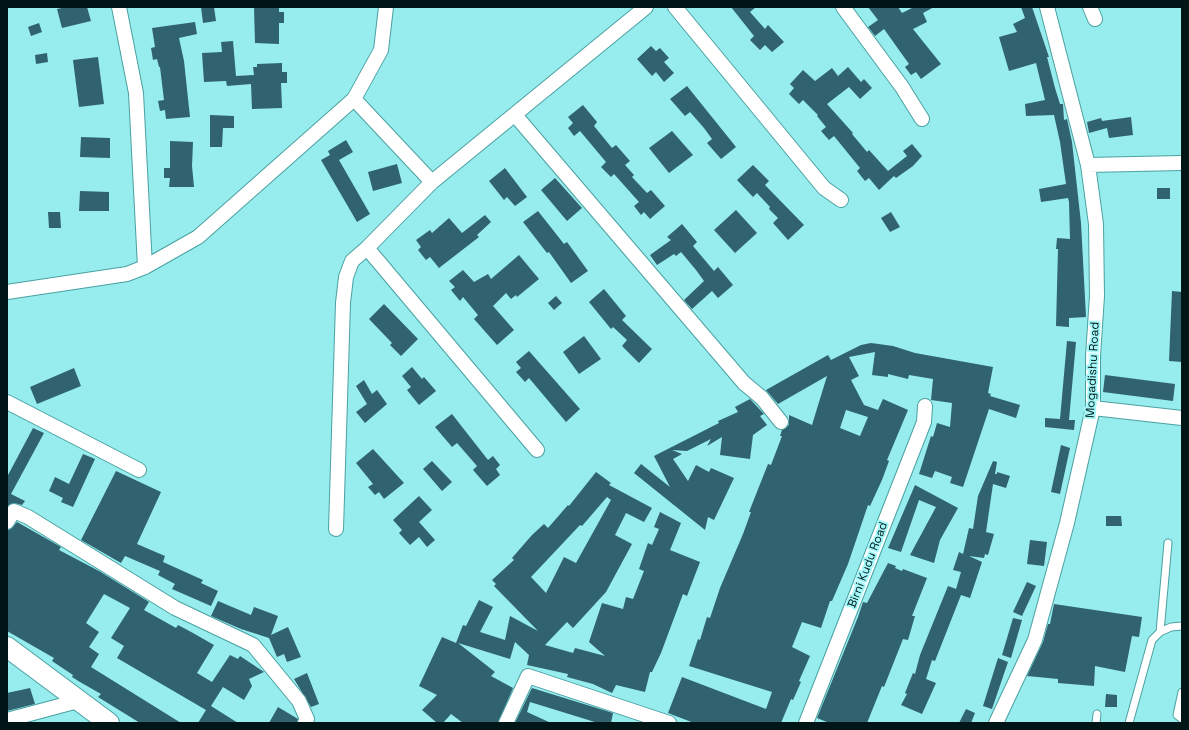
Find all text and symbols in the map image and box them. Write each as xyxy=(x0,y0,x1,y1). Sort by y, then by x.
street label: Mogadishu Road xyxy=(1083,322,1103,418)
street label: Birni Kudu Road xyxy=(845,520,891,610)

